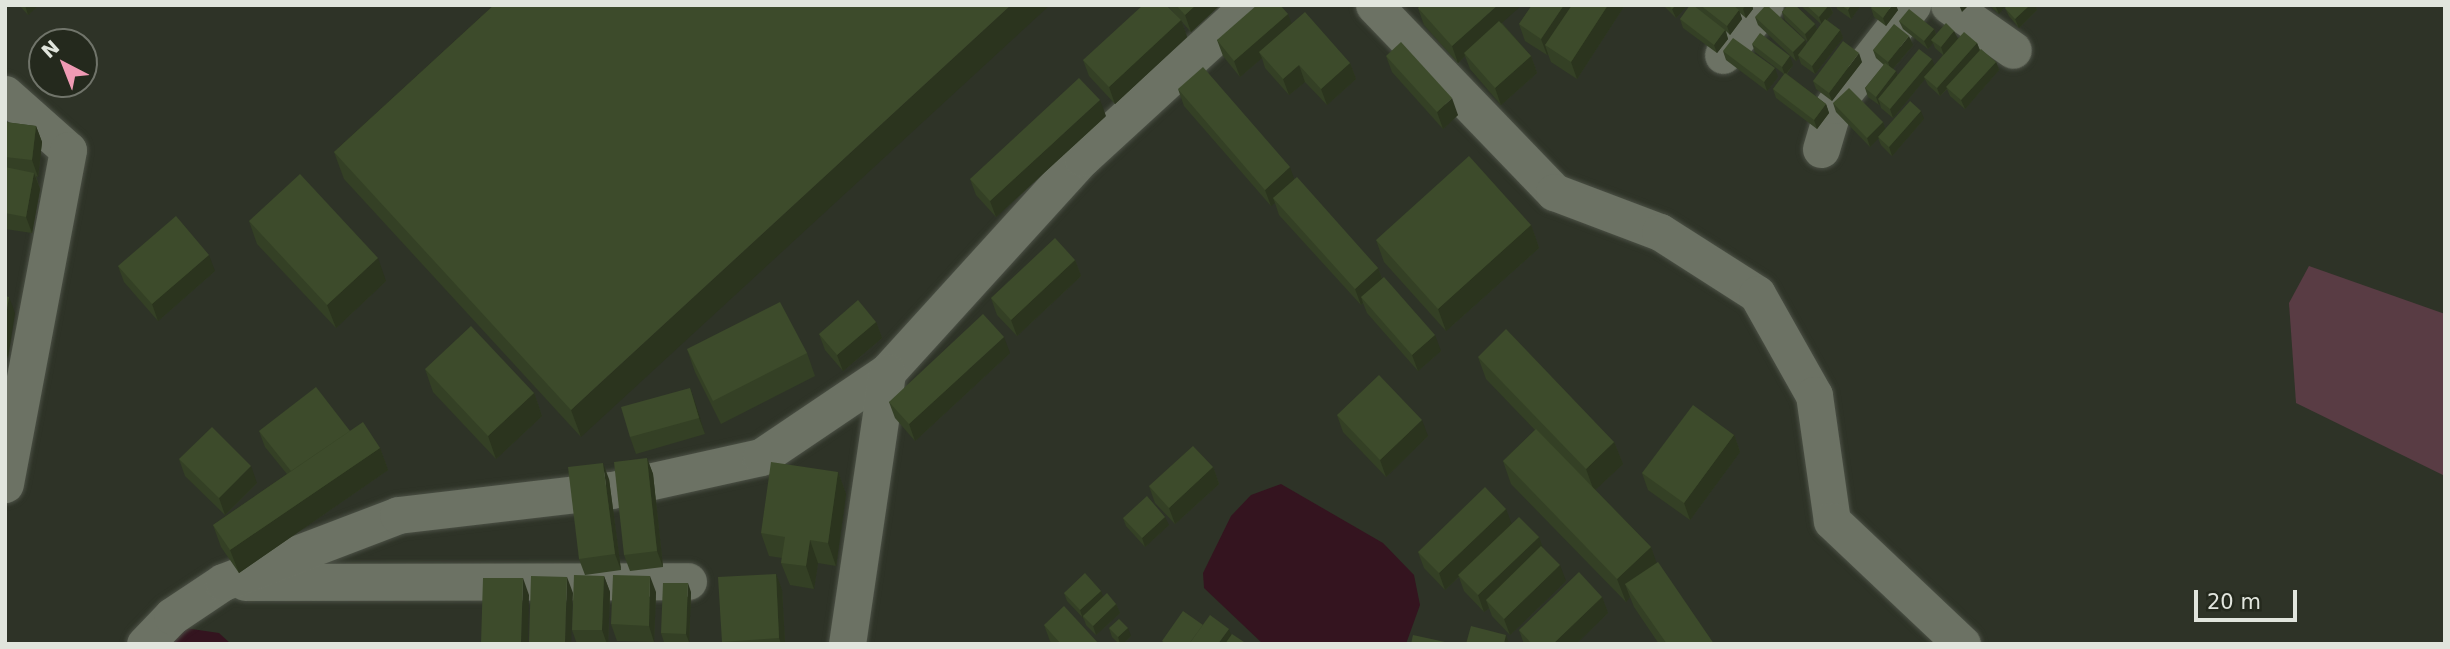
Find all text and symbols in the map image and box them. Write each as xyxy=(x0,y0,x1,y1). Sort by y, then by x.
north arrow xyxy=(28,28,98,98)
text: N xyxy=(37,35,64,62)
scale bar xyxy=(2198,576,2301,620)
text: 20 m xyxy=(2207,590,2261,614)

